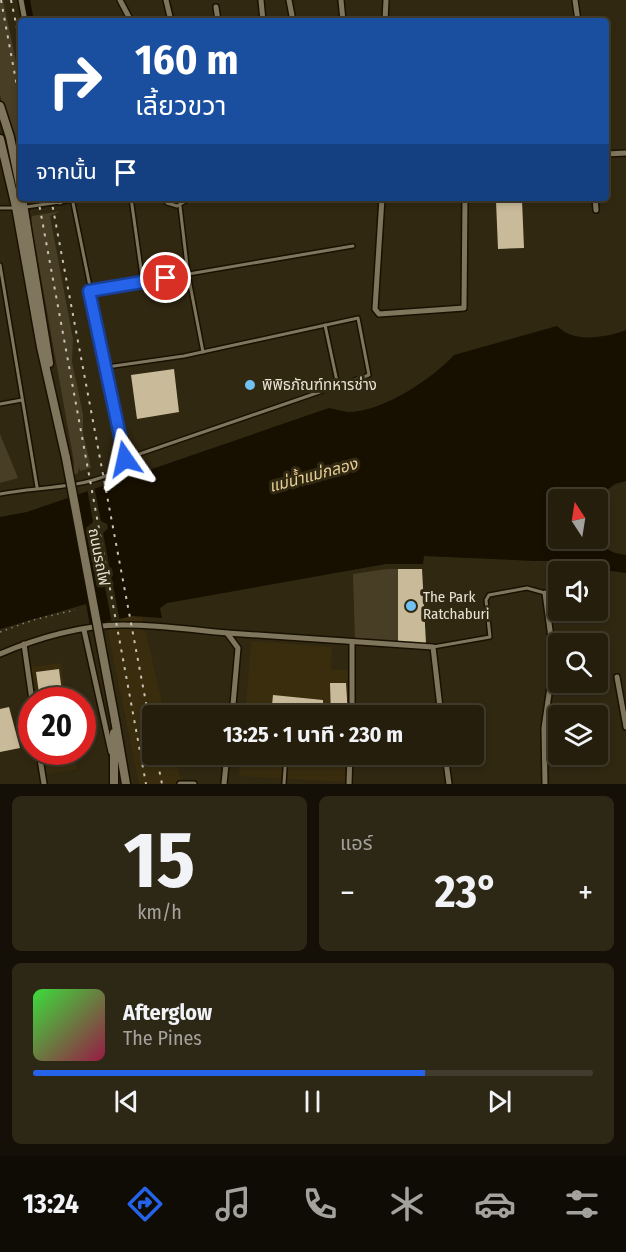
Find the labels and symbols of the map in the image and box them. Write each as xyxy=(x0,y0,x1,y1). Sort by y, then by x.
pin xyxy=(140,252,191,303)
place label: พิพิธภัณฑ์ทหารช่าง xyxy=(262,376,377,394)
marker: พิพิธภัณฑ์ทหารช่าง xyxy=(243,378,257,392)
position arrow xyxy=(93,427,157,491)
water label: แม่น้ำแม่กลอง xyxy=(266,452,361,496)
north arrow xyxy=(548,489,608,549)
street label: ถนนรถไฟ xyxy=(85,527,113,587)
place label: The Park Ratchaburi xyxy=(423,588,490,623)
marker: The Park Ratchaburi xyxy=(404,599,418,613)
speed limit sign: 20 xyxy=(18,687,96,765)

